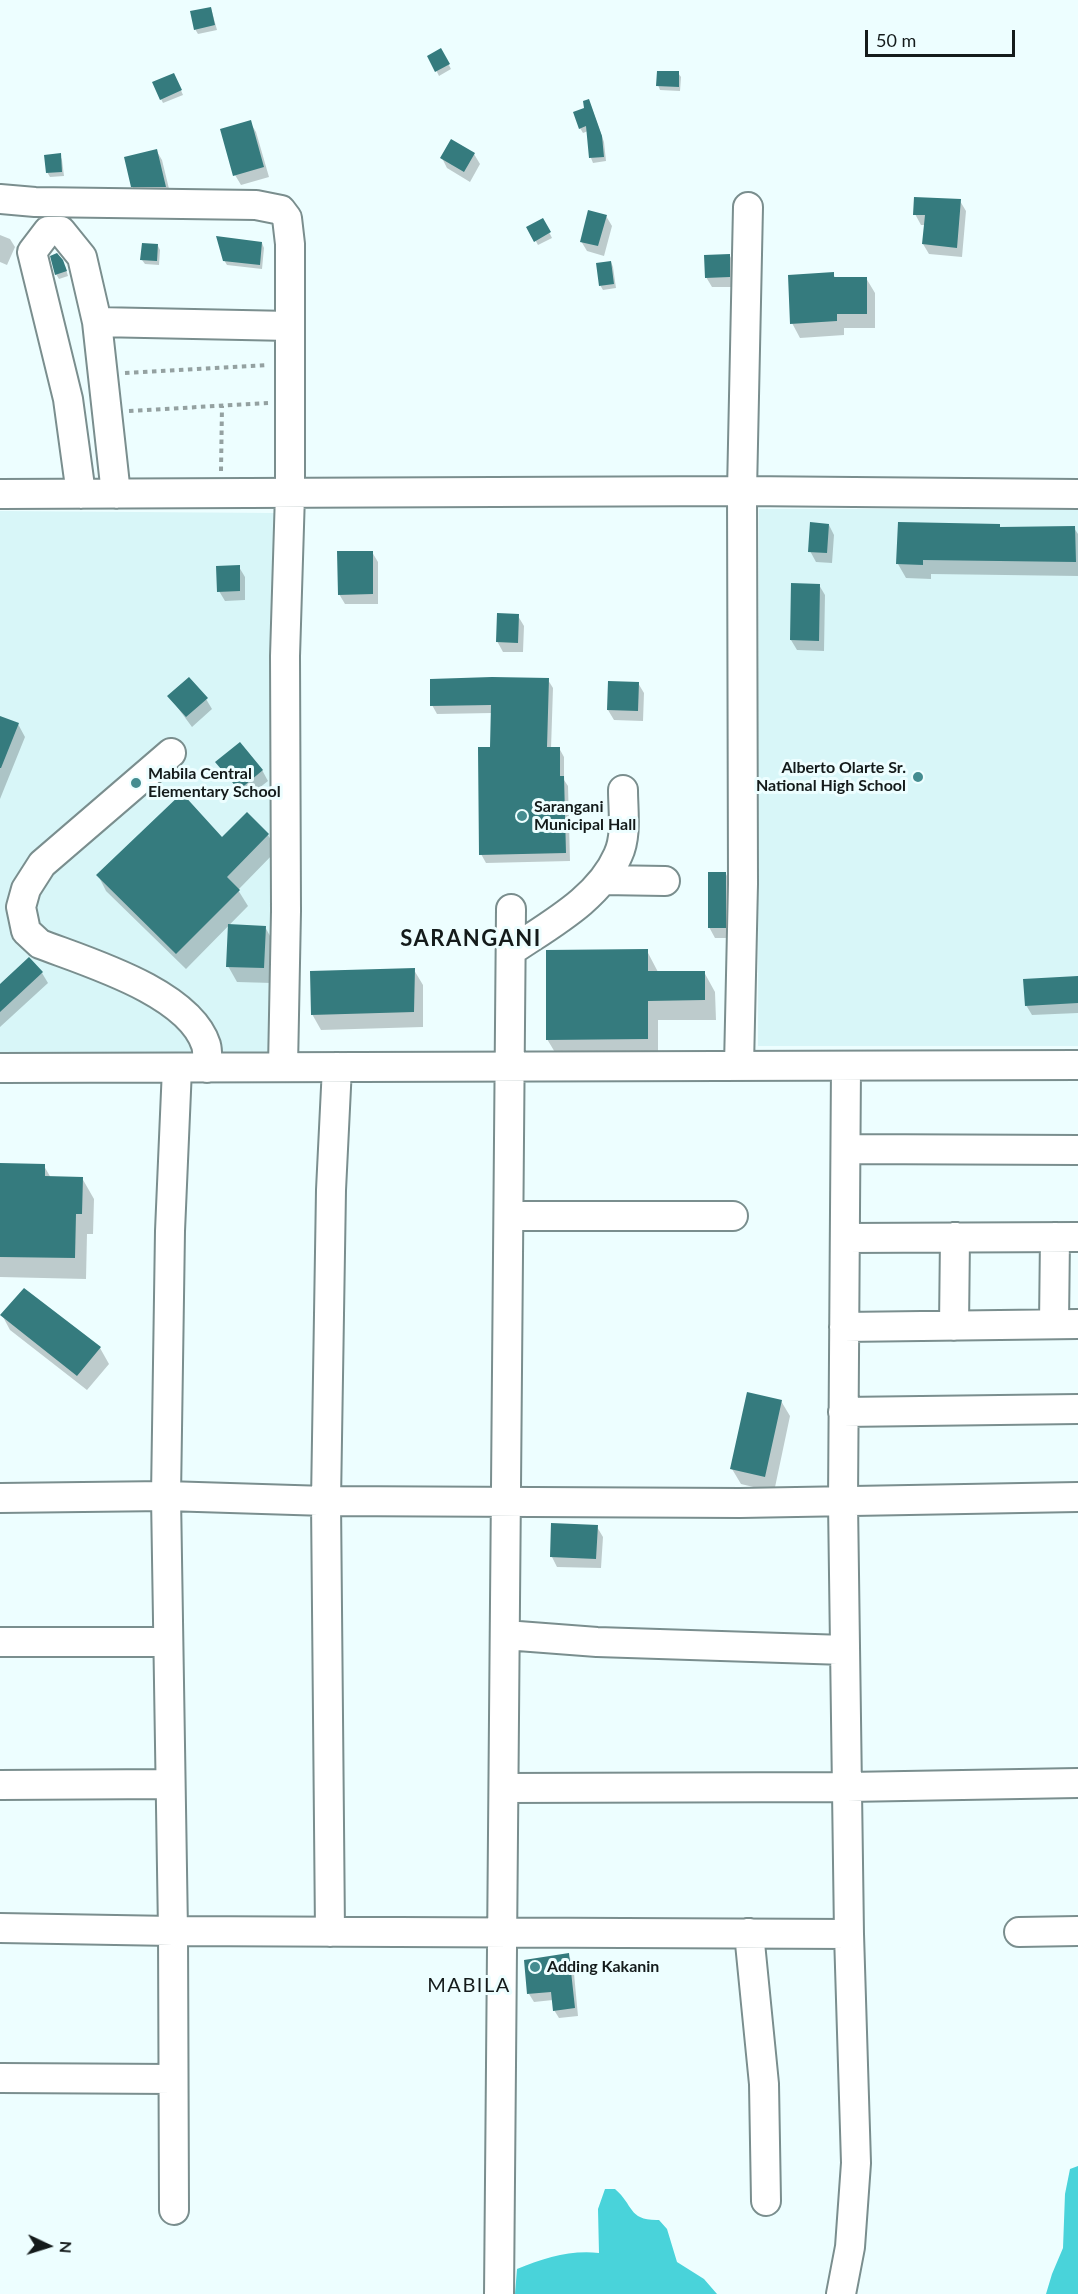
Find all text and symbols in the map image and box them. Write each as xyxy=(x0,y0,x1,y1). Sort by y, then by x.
scale bar xyxy=(868,18,1018,56)
text: 50 m xyxy=(876,29,916,51)
place label: Alberto Olarte Sr. National High School xyxy=(756,758,906,796)
place label: Mabila Central Elementary School xyxy=(148,764,281,802)
marker: Alberto Olarte Sr. National High School xyxy=(911,770,925,784)
marker: Mabila Central Elementary School xyxy=(129,776,143,790)
place label: Sarangani Municipal Hall xyxy=(534,797,636,835)
marker: Sarangani Municipal Hall xyxy=(515,809,529,823)
district label: SARANGANI xyxy=(400,926,542,952)
place label: Adding Kakanin xyxy=(547,1957,659,1977)
marker: Adding Kakanin xyxy=(528,1960,542,1974)
district label: MABILA xyxy=(427,1974,511,1998)
north arrow xyxy=(18,2216,78,2276)
text: N xyxy=(57,2240,76,2254)

